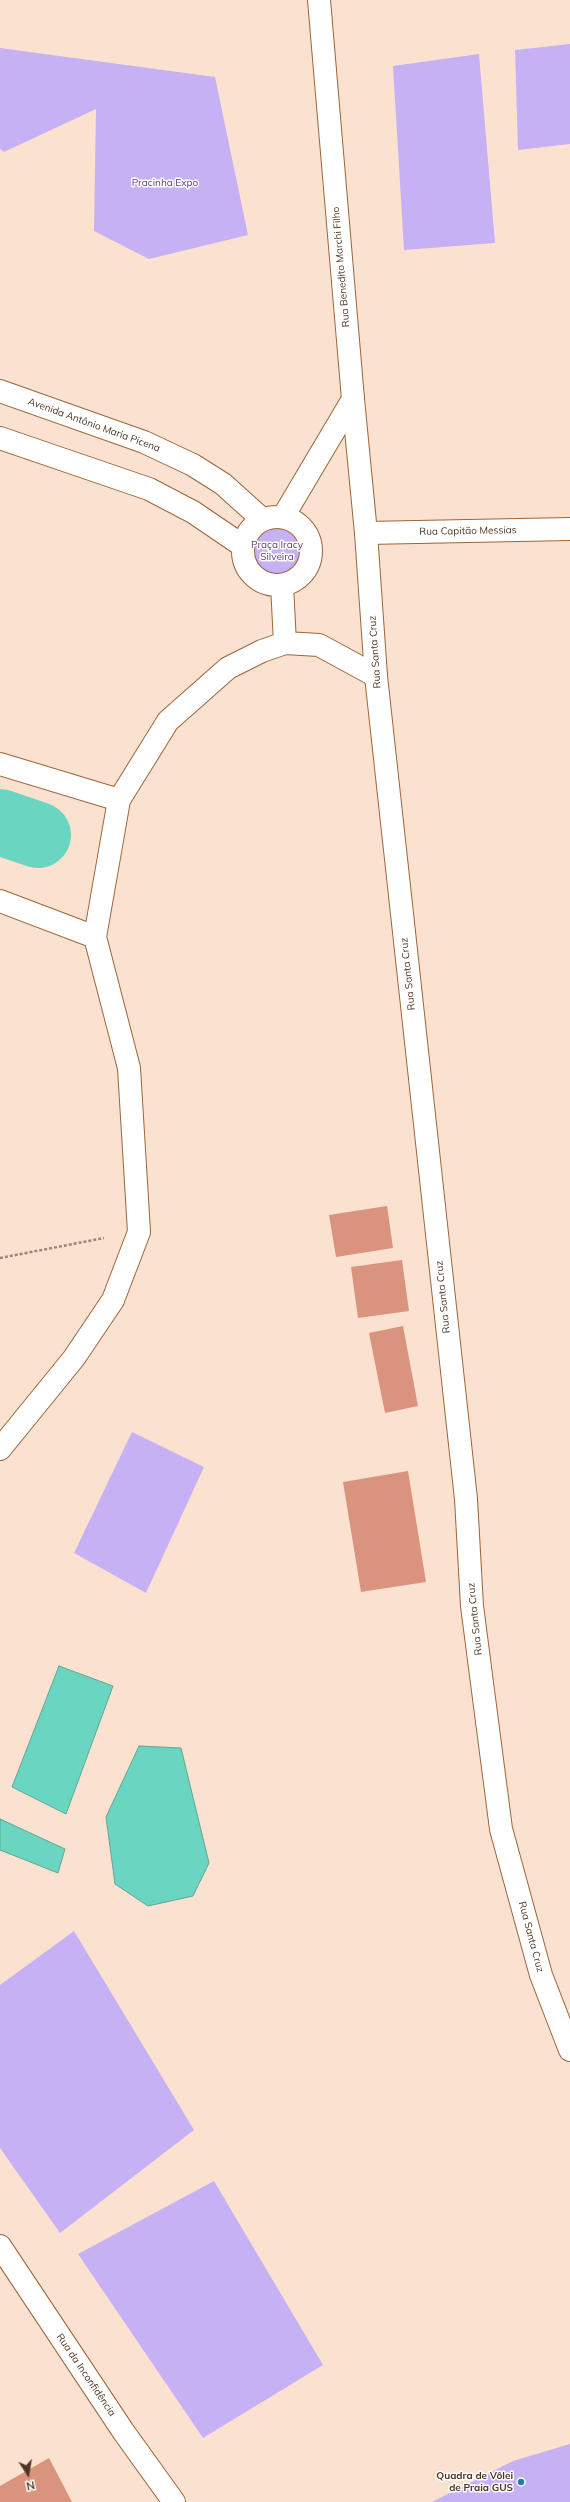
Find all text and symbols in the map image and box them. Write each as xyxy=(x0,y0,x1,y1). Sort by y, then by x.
park label: Pracinha Expo xyxy=(132,177,198,189)
street label: Rua Benedito Marchi Filho xyxy=(330,206,352,328)
street label: Avenida Antônio Maria Picena xyxy=(26,395,162,455)
street label: Rua Capitão Messias xyxy=(419,524,517,538)
park label: Praça Iracy Silveira xyxy=(251,539,303,562)
street label: Rua Santa Cruz xyxy=(366,615,384,689)
street label: Rua Santa Cruz xyxy=(398,937,418,1011)
street label: Rua Santa Cruz xyxy=(433,1260,453,1334)
street label: Rua Santa Cruz xyxy=(465,1582,485,1656)
street label: Rua Santa Cruz xyxy=(516,1900,546,1974)
street label: Rua da Inconfidência xyxy=(54,2331,118,2419)
north arrow xyxy=(8,2454,48,2494)
place label: Quadra de Vôlei de Praia GUS xyxy=(436,2470,513,2494)
marker: Quadra de Vôlei de Praia GUS xyxy=(516,2477,526,2487)
text: N xyxy=(25,2478,36,2493)

